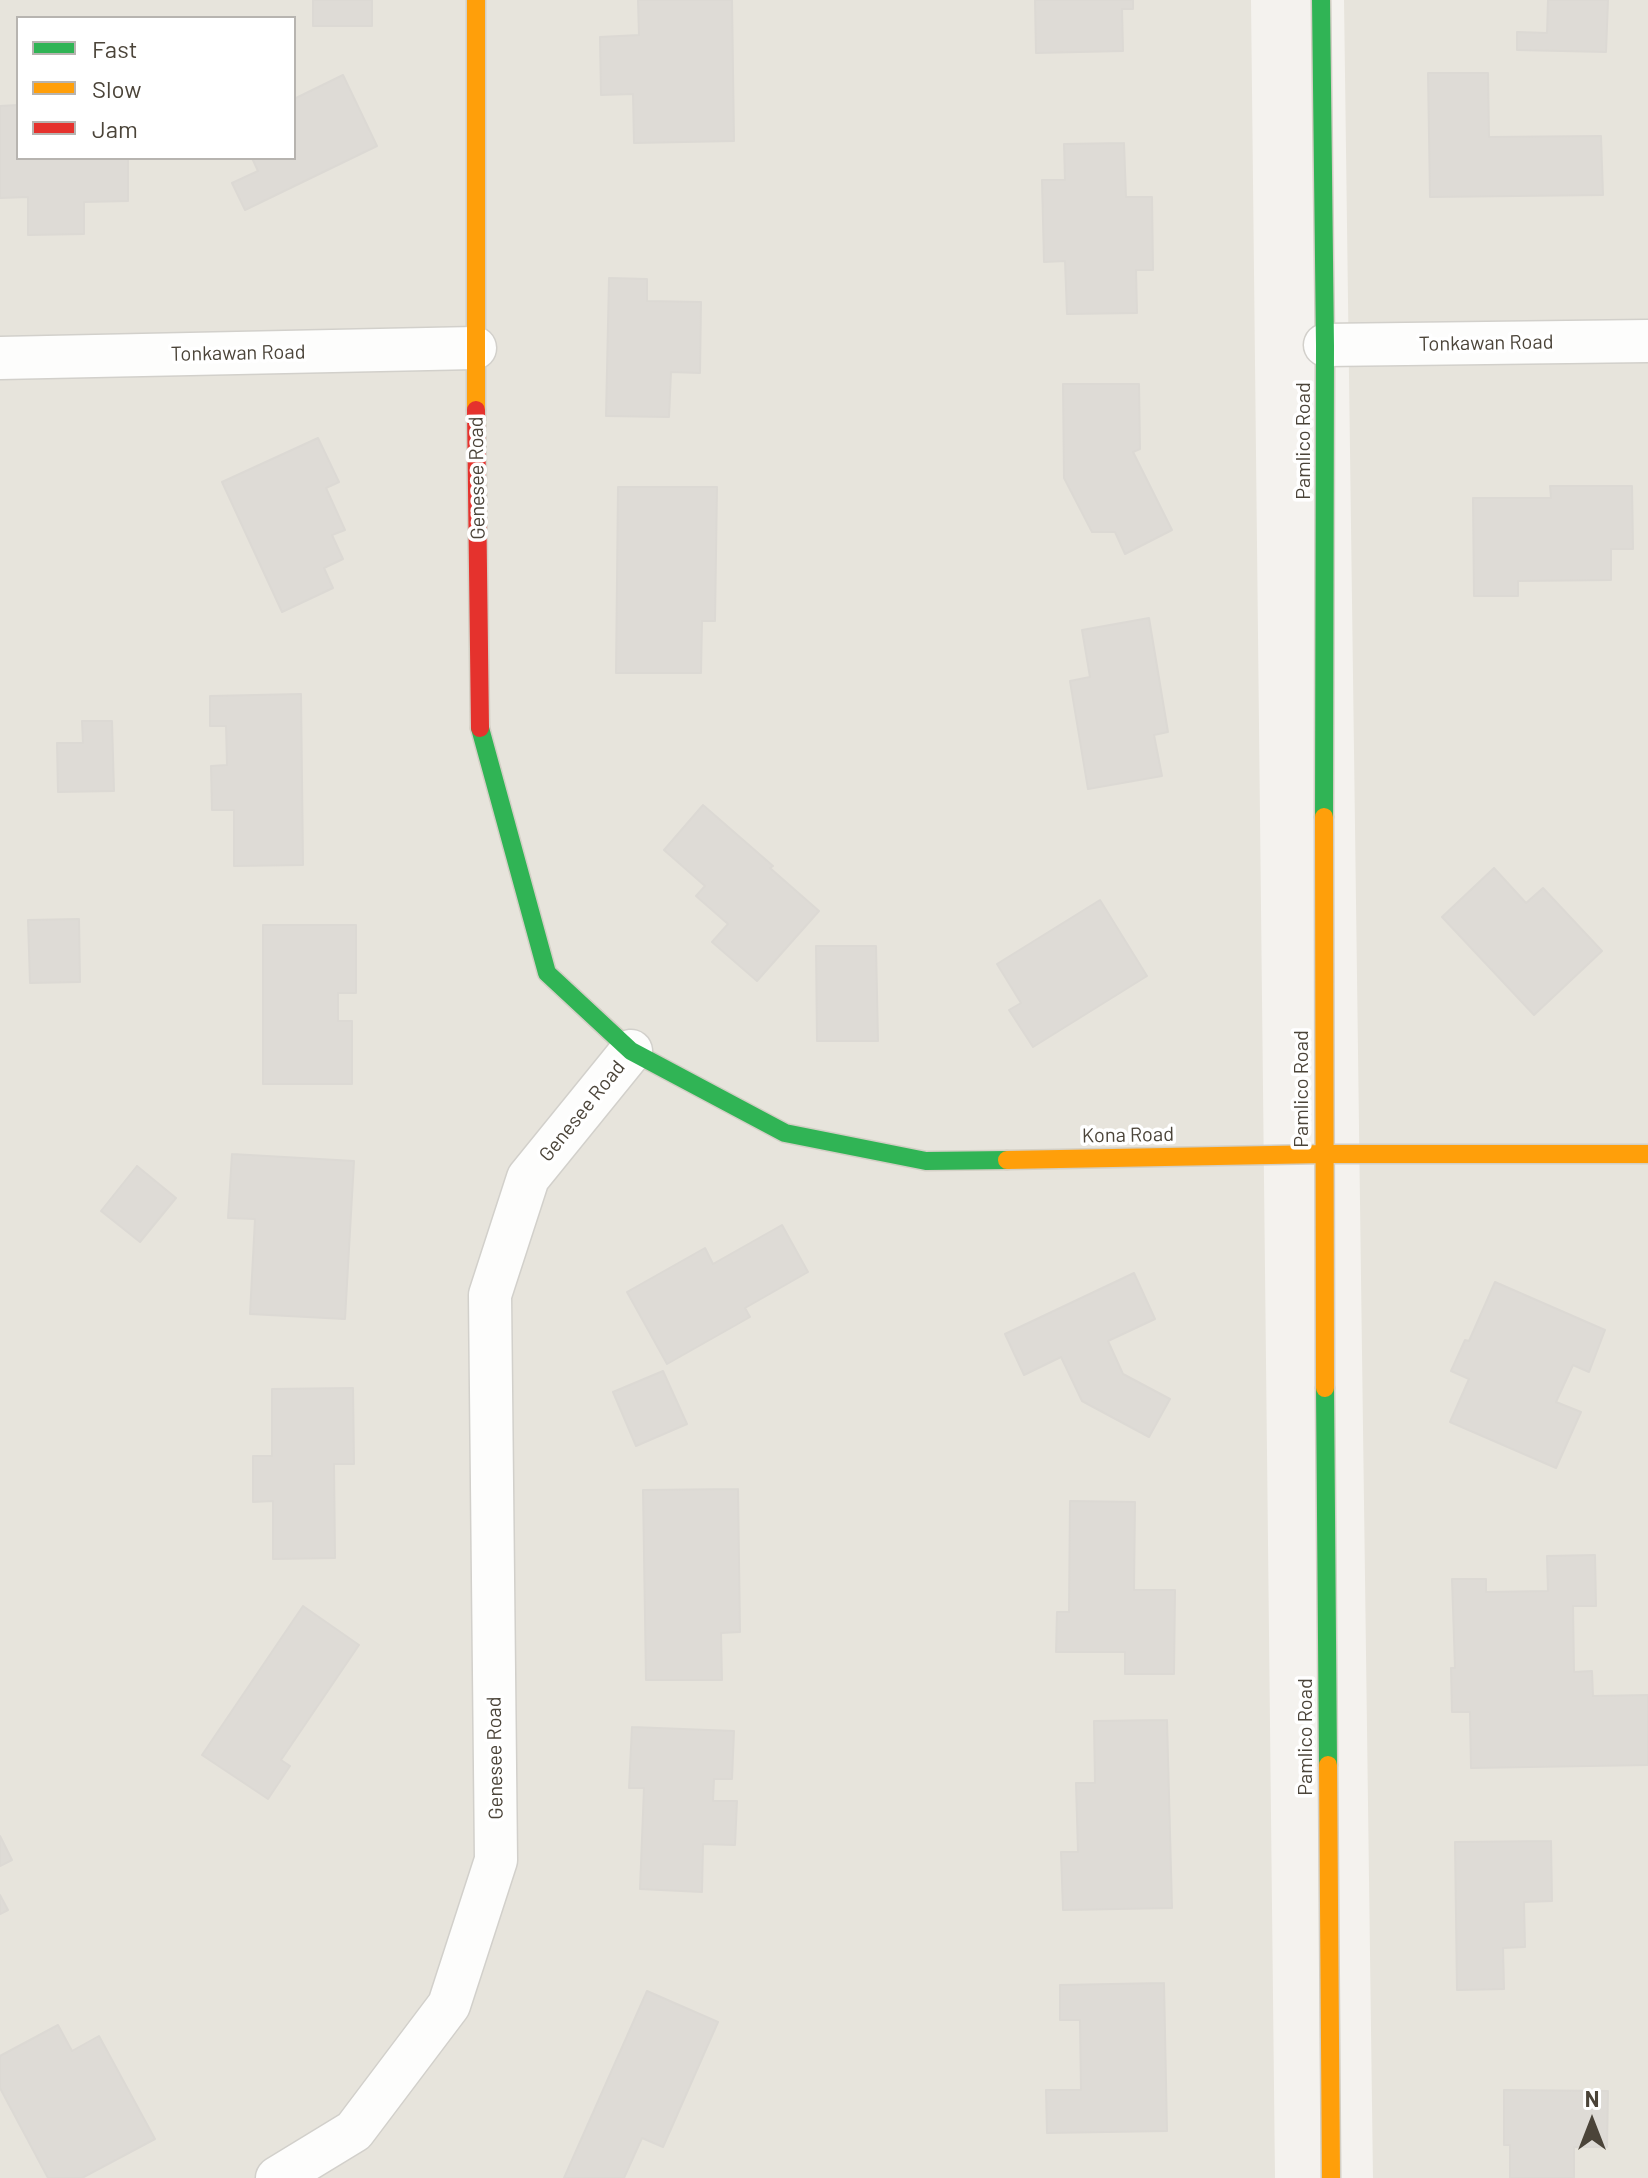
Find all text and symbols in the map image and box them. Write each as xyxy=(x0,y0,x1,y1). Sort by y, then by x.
legend xyxy=(16,16,296,160)
text: Fast xyxy=(92,34,137,63)
text: Slow xyxy=(92,74,141,103)
text: Jam xyxy=(92,114,138,143)
street label: Tonkawan Road xyxy=(1418,330,1554,356)
street label: Tonkawan Road xyxy=(170,340,306,366)
street label: Pamlico Road xyxy=(1291,382,1315,500)
street label: Genesee Road xyxy=(464,416,490,540)
street label: Pamlico Road xyxy=(1289,1030,1313,1148)
street label: Genesee Road xyxy=(534,1056,630,1166)
street label: Kona Road xyxy=(1082,1122,1174,1148)
street label: Pamlico Road xyxy=(1293,1678,1317,1796)
street label: Genesee Road xyxy=(482,1696,508,1820)
north arrow xyxy=(1552,2082,1632,2162)
text: N xyxy=(1585,2085,1599,2111)

